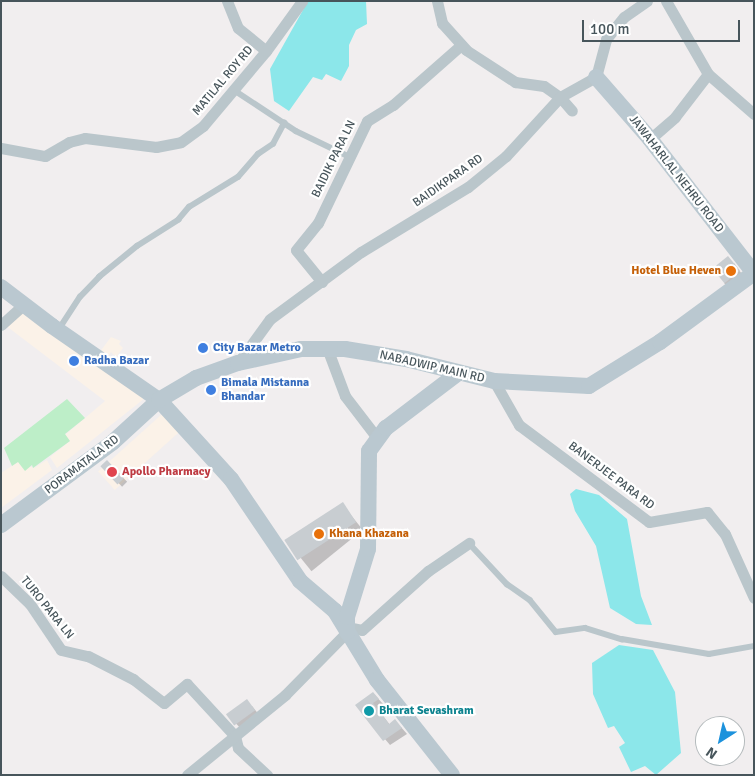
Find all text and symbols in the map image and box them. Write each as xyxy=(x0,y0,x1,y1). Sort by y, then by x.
scale bar xyxy=(585,10,742,42)
text: 100 m xyxy=(590,20,630,38)
street label: MATILAL ROY RD xyxy=(190,43,256,119)
street label: JAWAHARLAL NEHRU ROAD xyxy=(626,112,726,236)
street label: BAIDIK PARA LN xyxy=(309,118,359,200)
street label: BAIDIKPARA RD xyxy=(410,152,486,210)
place label: Hotel Blue Heven xyxy=(631,264,721,278)
marker: Hotel Blue Heven xyxy=(725,265,737,277)
place label: City Bazar Metro xyxy=(213,341,301,355)
marker: City Bazar Metro xyxy=(197,342,209,354)
street label: NABADWIP MAIN RD xyxy=(378,348,486,386)
place label: Radha Bazar xyxy=(84,354,149,368)
marker: Radha Bazar xyxy=(68,355,80,367)
place label: Bimala Mistanna Bhandar xyxy=(221,376,309,404)
marker: Bimala Mistanna Bhandar xyxy=(205,384,217,396)
street label: PORAMATALA RD xyxy=(42,432,122,498)
street label: BANERJEE PARA RD xyxy=(565,439,657,513)
place label: Apollo Pharmacy xyxy=(122,465,211,479)
marker: Apollo Pharmacy xyxy=(106,466,118,478)
place label: Khana Khazana xyxy=(329,527,409,541)
marker: Khana Khazana xyxy=(313,528,325,540)
street label: TURO PARA LN xyxy=(17,574,77,642)
place label: Bharat Sevashram xyxy=(379,704,474,718)
marker: Bharat Sevashram xyxy=(363,705,375,717)
north arrow xyxy=(695,716,745,766)
text: N xyxy=(703,743,721,763)

